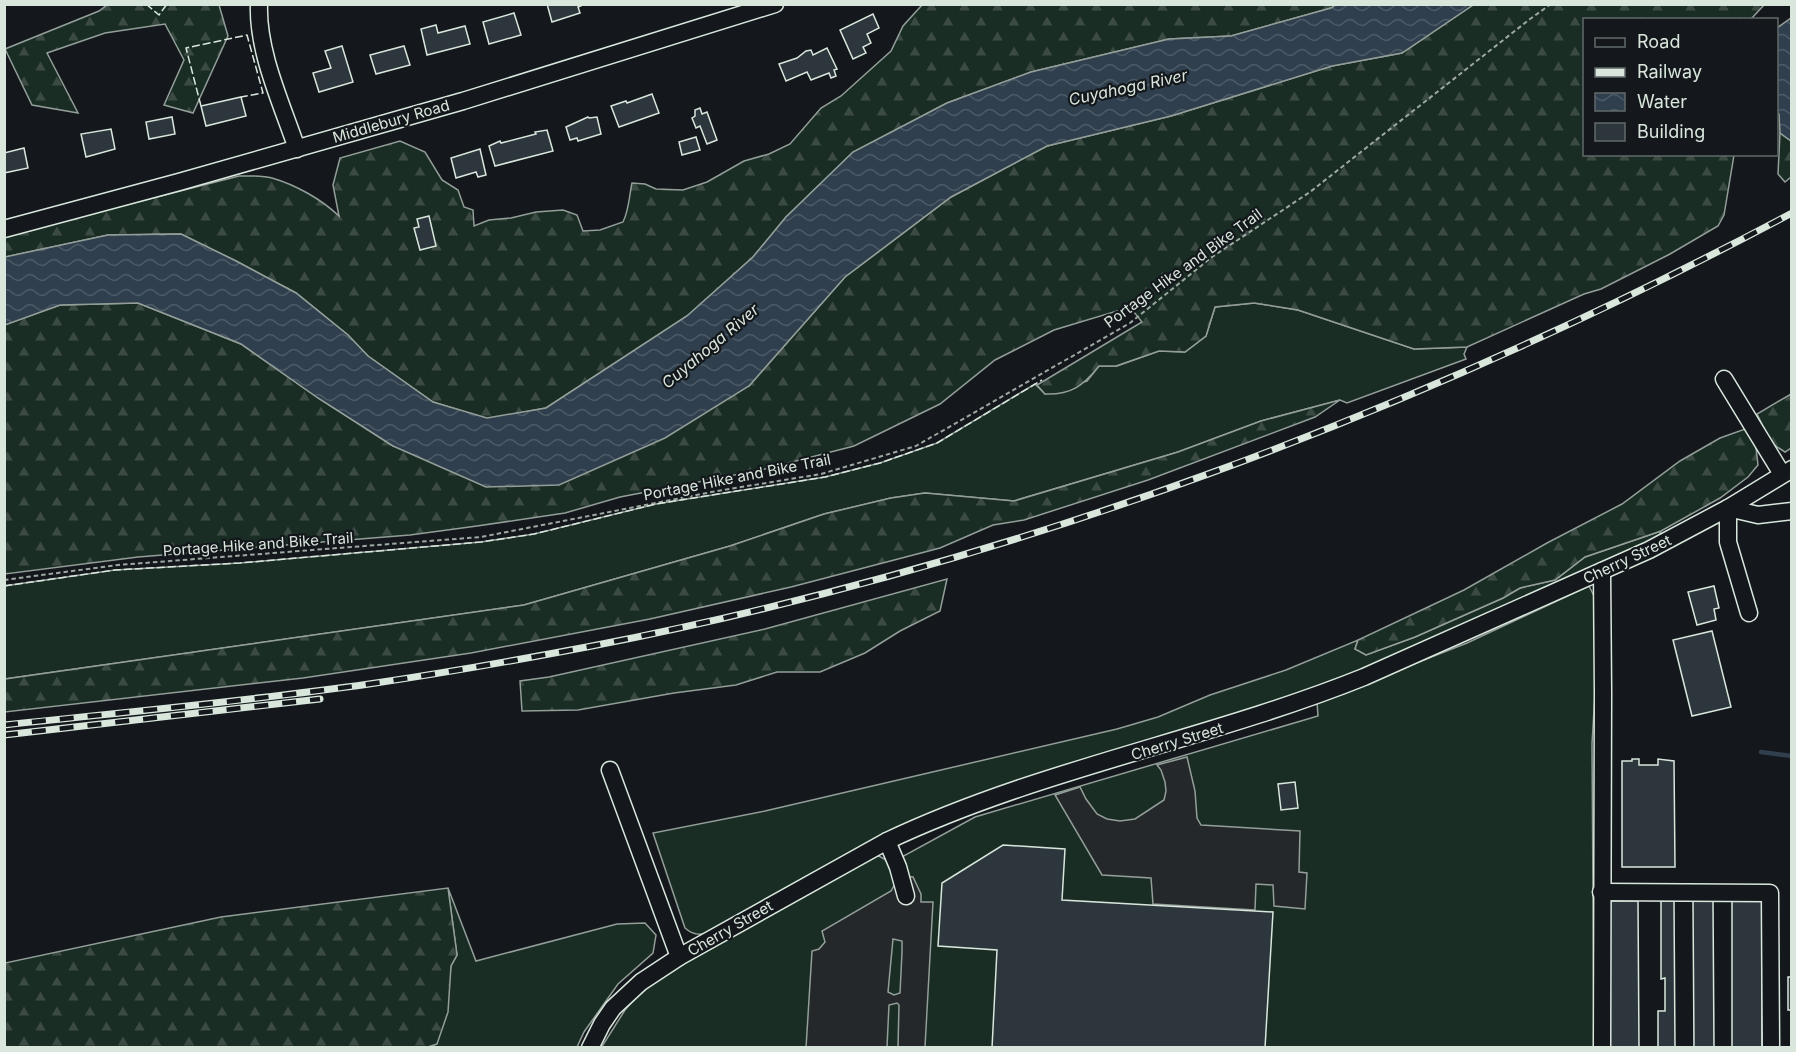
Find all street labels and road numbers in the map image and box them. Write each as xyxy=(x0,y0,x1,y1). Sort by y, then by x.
street label: Middlebury Road xyxy=(330,95,452,147)
street label: Portage Hike and Bike Trail xyxy=(1100,204,1266,332)
street label: Portage Hike and Bike Trail xyxy=(642,449,832,505)
street label: Portage Hike and Bike Trail xyxy=(162,528,354,560)
street label: Cherry Street xyxy=(1580,530,1674,588)
street label: Cherry Street xyxy=(1129,718,1225,764)
street label: Cherry Street xyxy=(684,896,776,960)

